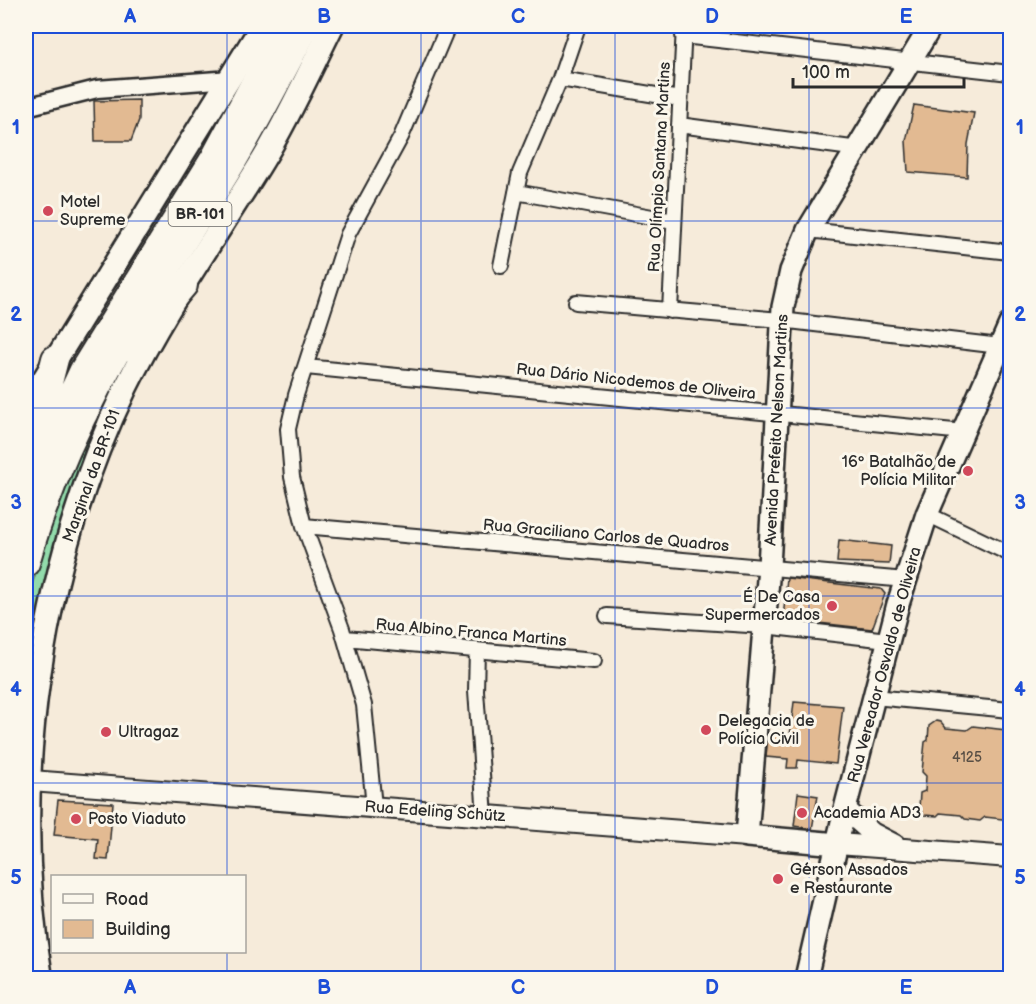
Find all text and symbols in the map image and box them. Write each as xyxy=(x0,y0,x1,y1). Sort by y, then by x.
text: A xyxy=(123,5,137,29)
text: B xyxy=(317,5,331,29)
text: C xyxy=(511,5,525,29)
text: D xyxy=(705,5,719,29)
text: E xyxy=(900,5,913,29)
scale bar xyxy=(793,51,964,89)
street label: Rua Olímpio Santana Martins xyxy=(645,61,675,273)
text: 100 m xyxy=(802,62,850,83)
text: 1 xyxy=(12,116,20,140)
text: 1 xyxy=(1016,116,1024,140)
place label: Motel Supreme xyxy=(60,193,126,230)
road number: BR-101 xyxy=(168,202,232,226)
marker: Motel Supreme xyxy=(41,204,55,218)
text: 2 xyxy=(10,303,22,327)
text: 2 xyxy=(1014,303,1026,327)
street label: Avenida Prefeito Nelson Martins xyxy=(761,314,793,546)
street label: Rua Dário Nicodemos de Oliveira xyxy=(515,360,757,404)
street label: Marginal da BR-101 xyxy=(59,407,125,545)
place label: 16º Batalhão de Polícia Militar xyxy=(842,453,957,490)
marker: 16º Batalhão de Polícia Militar xyxy=(961,464,975,478)
text: 3 xyxy=(10,491,22,515)
text: 3 xyxy=(1014,491,1026,515)
street label: Rua Graciliano Carlos de Quadros xyxy=(482,516,730,556)
street label: Rua Vereador Osvaldo de Oliveira xyxy=(844,545,926,785)
place label: É De Casa Supermercados xyxy=(705,586,820,625)
marker: É De Casa Supermercados xyxy=(825,599,839,613)
street label: Rua Albino Franca Martins xyxy=(375,615,567,651)
text: 4 xyxy=(10,678,22,702)
text: 4 xyxy=(1014,678,1026,702)
place label: Delegacia de Polícia Civil xyxy=(718,712,815,749)
place label: Ultragaz xyxy=(118,723,179,742)
marker: Delegacia de Polícia Civil xyxy=(699,723,713,737)
marker: Ultragaz xyxy=(99,725,113,739)
house number: 4125 xyxy=(952,749,982,766)
street label: Rua Edeling Schütz xyxy=(364,798,506,826)
place label: Academia AD3 xyxy=(814,804,921,823)
marker: Academia AD3 xyxy=(795,806,809,820)
place label: Posto Viaduto xyxy=(88,810,186,829)
marker: Posto Viaduto xyxy=(69,812,83,826)
place label: Gérson Assados e Restaurante xyxy=(790,861,908,898)
text: 5 xyxy=(10,866,22,890)
text: 5 xyxy=(1014,866,1026,890)
marker: Gérson Assados e Restaurante xyxy=(771,872,785,886)
legend xyxy=(51,875,246,953)
text: Road xyxy=(105,889,149,910)
text: Building xyxy=(105,919,171,940)
text: A xyxy=(123,976,137,1000)
text: B xyxy=(317,976,331,1000)
text: C xyxy=(511,976,525,1000)
text: D xyxy=(705,976,719,1000)
text: E xyxy=(900,976,913,1000)

